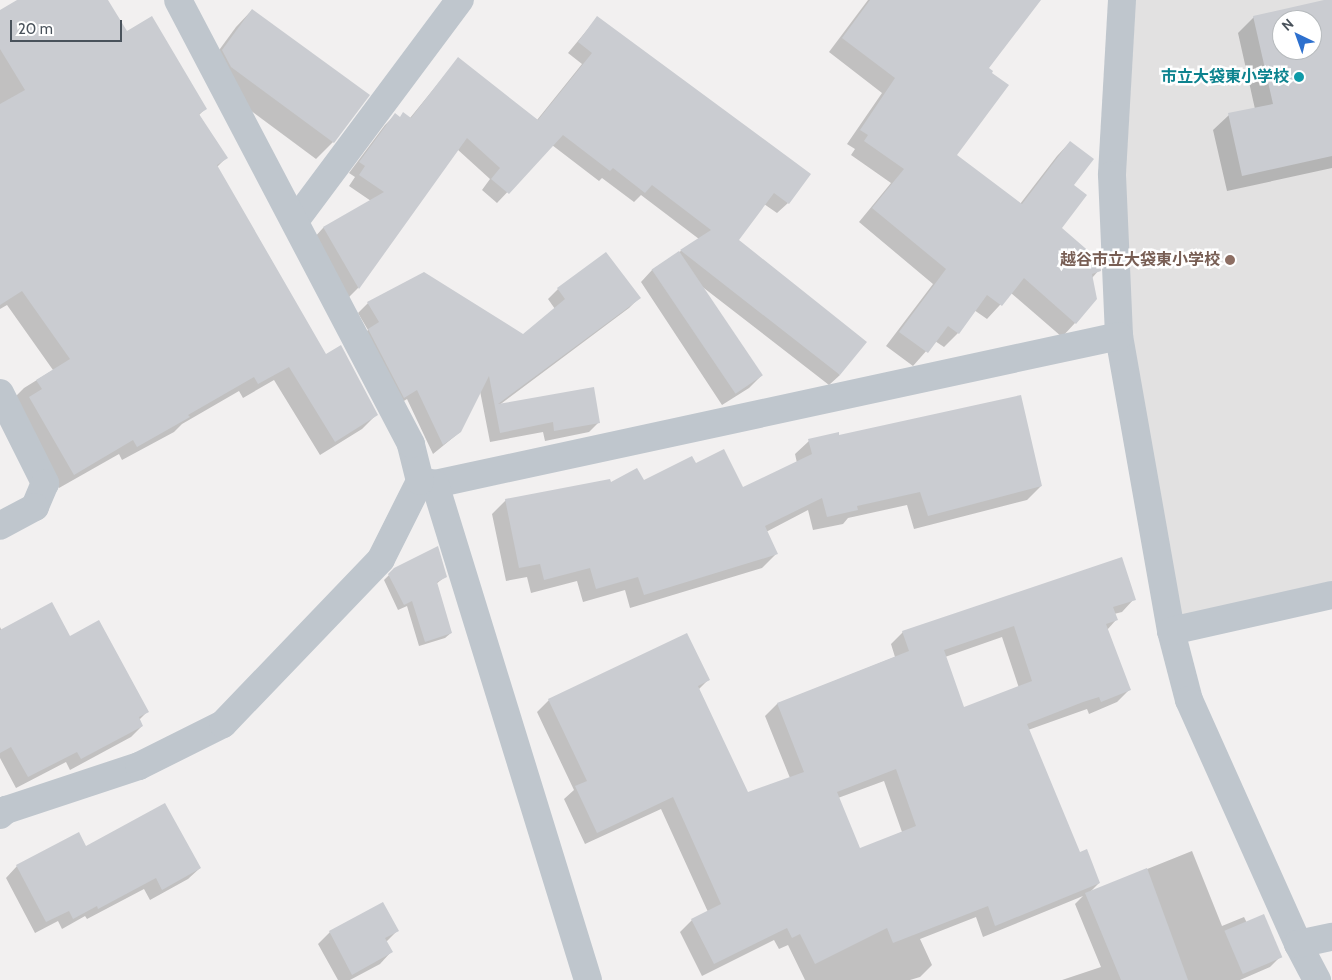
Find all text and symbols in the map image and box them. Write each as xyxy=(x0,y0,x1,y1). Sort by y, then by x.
scale bar xyxy=(12,10,125,42)
north arrow xyxy=(1272,10,1322,60)
text: N xyxy=(1278,15,1297,35)
text: 20 m xyxy=(18,20,53,38)
place label: 市立大袋東小学校 xyxy=(1161,67,1289,87)
marker: 市立大袋東小学校 xyxy=(1293,71,1305,83)
place label: 越谷市立大袋東小学校 xyxy=(1060,250,1220,270)
marker: 越谷市立大袋東小学校 xyxy=(1224,254,1236,266)

